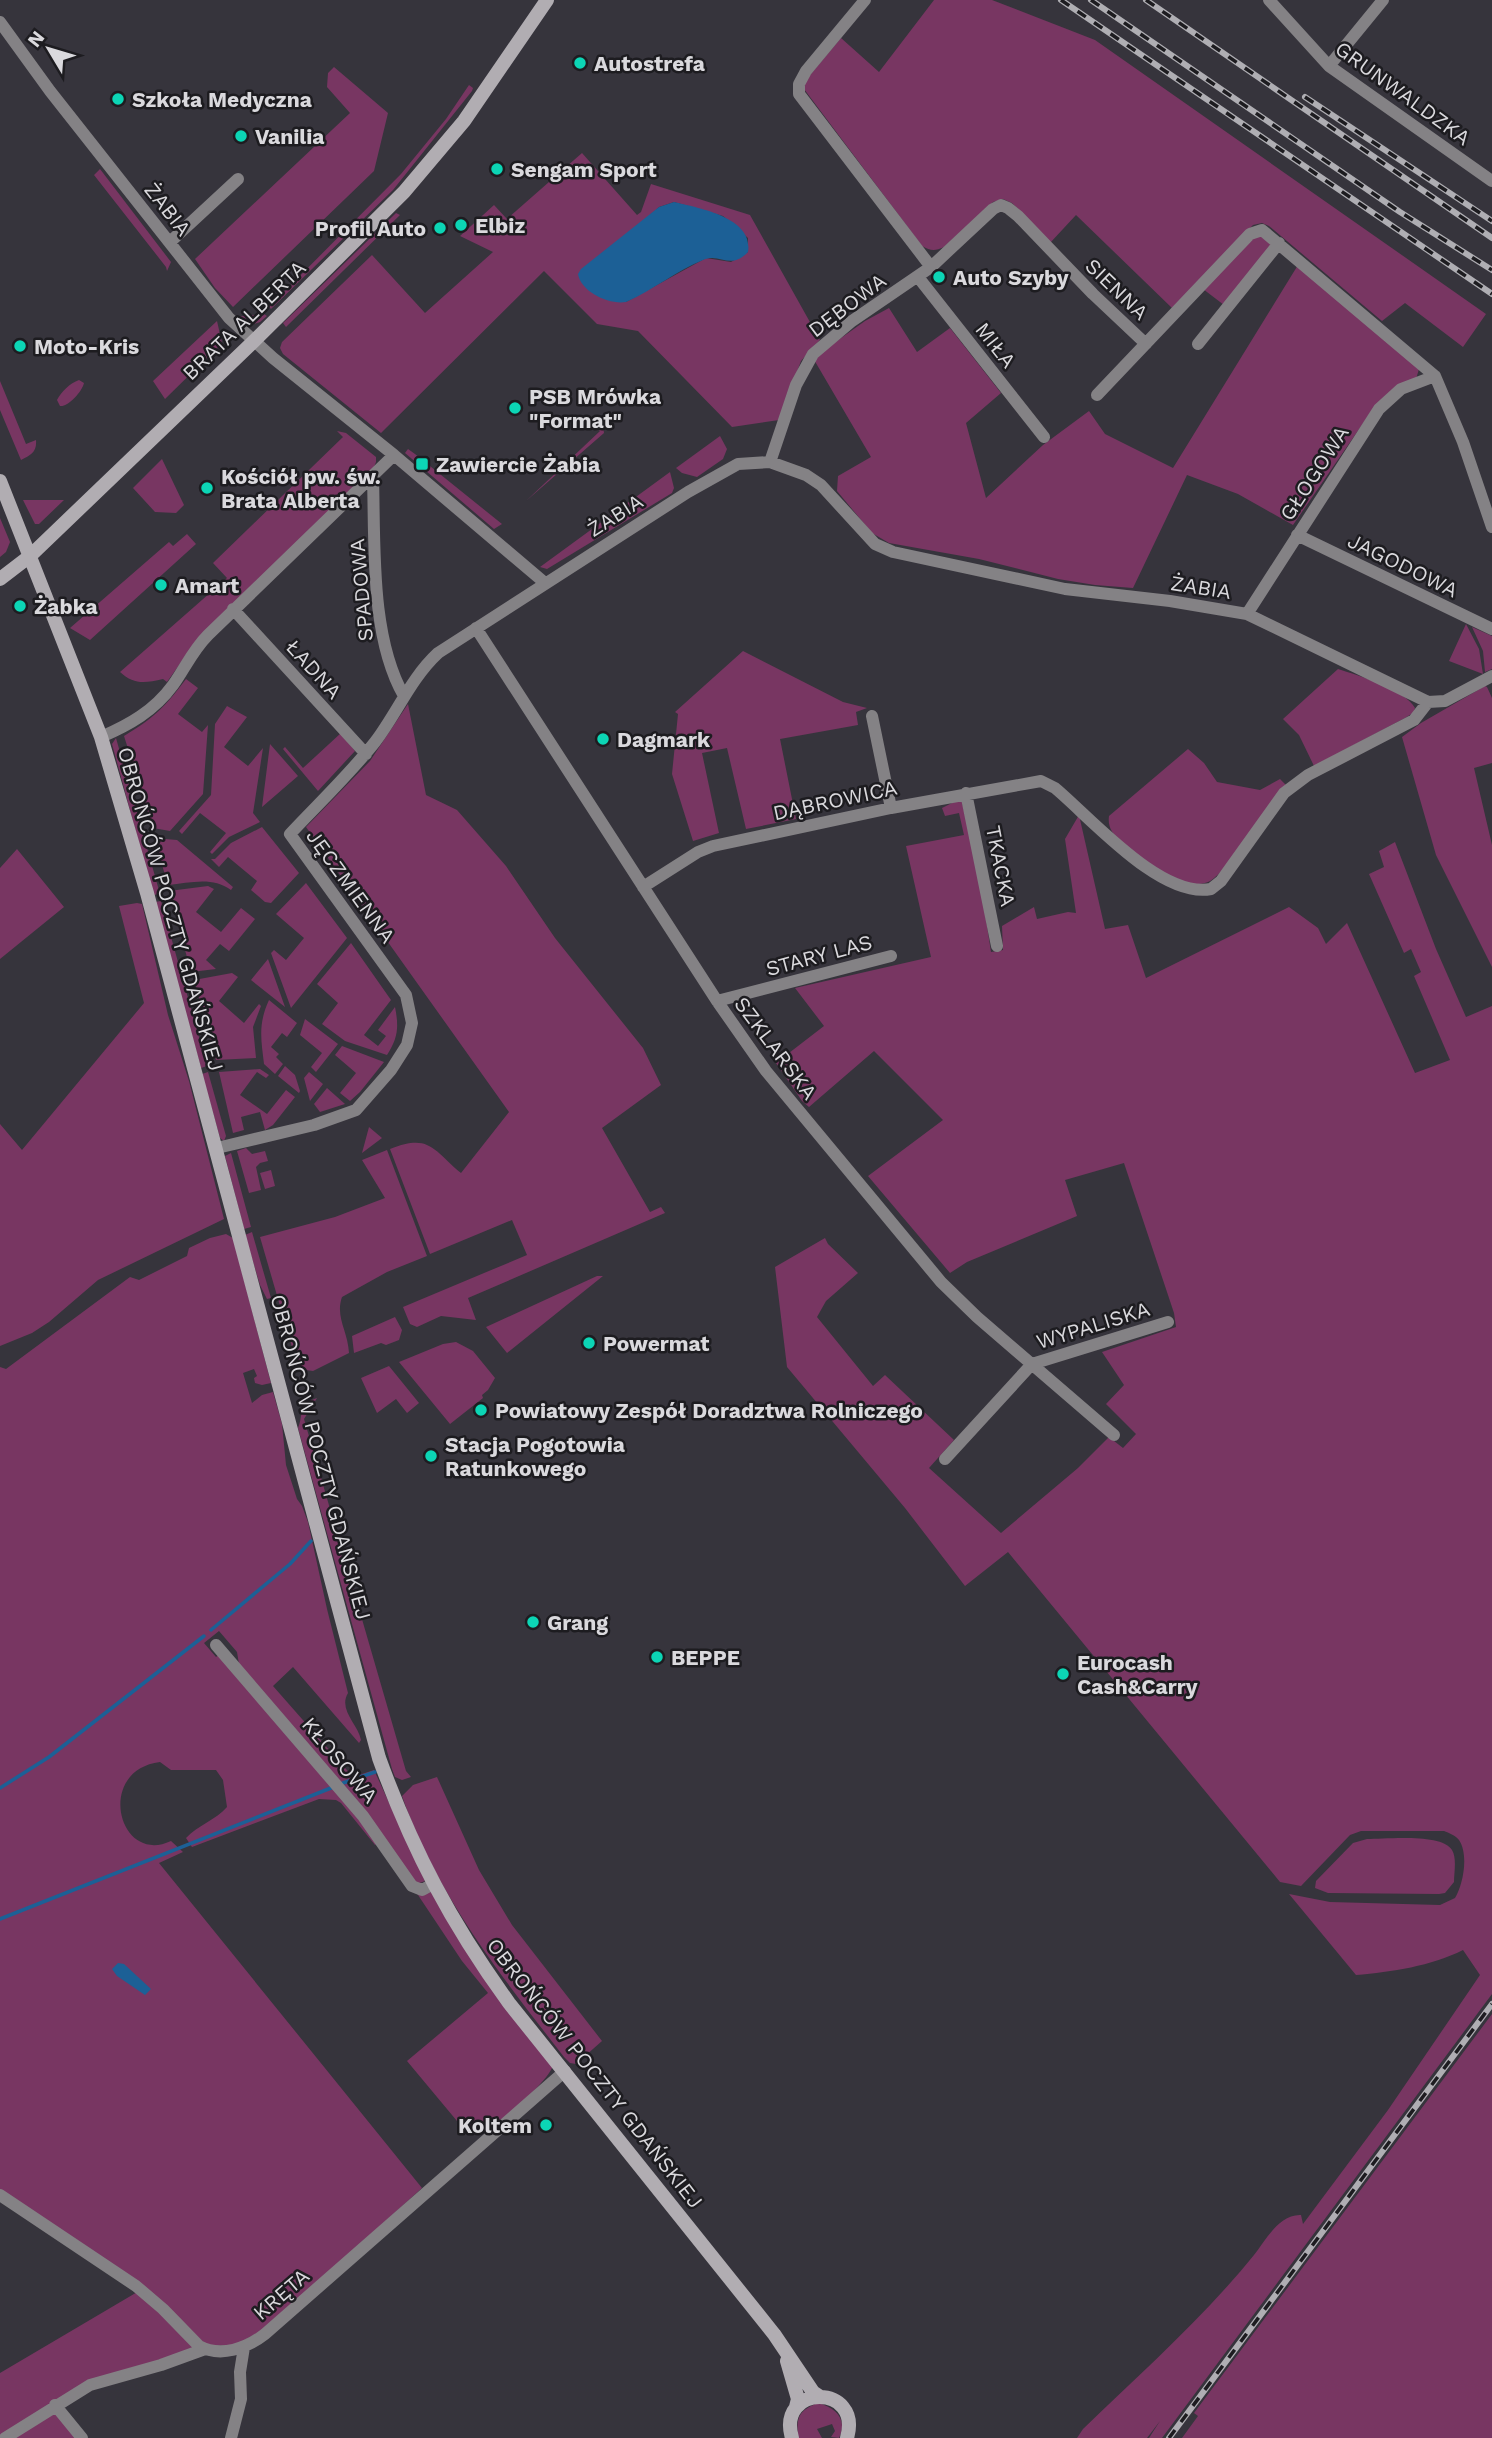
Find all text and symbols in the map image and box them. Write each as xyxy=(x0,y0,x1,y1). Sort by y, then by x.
north arrow xyxy=(14,14,84,84)
text: N xyxy=(23,26,49,51)
street label: GRUNWALDZKA xyxy=(1331,36,1476,150)
place label: Autostrefa xyxy=(594,51,706,76)
marker: Autostrefa xyxy=(572,55,588,71)
place label: Szkoła Medyczna xyxy=(132,87,313,112)
marker: Szkoła Medyczna xyxy=(110,91,126,107)
place label: Vanilia xyxy=(255,124,325,149)
marker: Vanilia xyxy=(233,128,249,144)
place label: Sengam Sport xyxy=(511,157,657,182)
marker: Sengam Sport xyxy=(489,161,505,177)
street label: ŻABIA xyxy=(139,177,197,241)
place label: Elbiz xyxy=(475,213,525,238)
place label: Profil Auto xyxy=(315,216,426,241)
marker: Elbiz xyxy=(453,217,469,233)
marker: Profil Auto xyxy=(432,220,448,236)
street label: SIENNA xyxy=(1080,253,1154,325)
street label: BRATA ALBERTA xyxy=(177,255,311,385)
place label: Auto Szyby xyxy=(953,265,1069,290)
street label: DĘBOWA xyxy=(803,268,891,342)
marker: Auto Szyby xyxy=(931,269,947,285)
street label: MIŁA xyxy=(970,317,1022,373)
place label: Moto-Kris xyxy=(34,334,139,359)
marker: Moto-Kris xyxy=(12,338,28,354)
place label: PSB Mrówka "Format" xyxy=(529,384,662,433)
marker: PSB Mrówka "Format" xyxy=(507,400,523,416)
street label: GŁOGOWA xyxy=(1274,421,1354,525)
place label: Zawiercie Żabia xyxy=(436,452,601,477)
marker: Zawiercie Żabia xyxy=(414,456,430,472)
place label: Kościół pw. św. Brata Alberta xyxy=(221,464,381,513)
marker: Kościół pw. św. Brata Alberta xyxy=(199,480,215,496)
street label: ŻABIA xyxy=(583,488,648,542)
street label: JAGODOWA xyxy=(1344,528,1462,603)
street label: SPADOWA xyxy=(344,537,378,642)
street label: ŻABIA xyxy=(1169,570,1233,604)
place label: Amart xyxy=(175,573,239,598)
marker: Amart xyxy=(153,577,169,593)
place label: Żabka xyxy=(34,594,99,619)
marker: Żabka xyxy=(12,598,28,614)
street label: ŁADNA xyxy=(281,634,347,704)
place label: Dagmark xyxy=(617,727,711,752)
marker: Dagmark xyxy=(595,731,611,747)
street label: OBROŃCÓW POCZTY GDAŃSKIEJ xyxy=(113,744,229,1074)
street label: DĄBROWICA xyxy=(771,775,900,825)
street label: TKACKA xyxy=(981,823,1021,909)
street label: JĘCZMIENNA xyxy=(301,824,401,948)
street label: STARY LAS xyxy=(763,929,875,981)
street label: SZKLARSKA xyxy=(729,992,823,1104)
street label: OBROŃCÓW POCZTY GDAŃSKIEJ xyxy=(265,1291,377,1623)
street label: WYPALISKA xyxy=(1033,1296,1153,1354)
place label: Powermat xyxy=(603,1331,710,1356)
marker: Powermat xyxy=(581,1335,597,1351)
place label: Powiatowy Zespół Doradztwa Rolniczego xyxy=(495,1398,923,1423)
marker: Powiatowy Zespół Doradztwa Rolniczego xyxy=(473,1402,489,1418)
place label: Stacja Pogotowia Ratunkowego xyxy=(445,1432,626,1481)
marker: Stacja Pogotowia Ratunkowego xyxy=(423,1448,439,1464)
place label: Grang xyxy=(547,1610,608,1635)
marker: Grang xyxy=(525,1614,541,1630)
place label: BEPPE xyxy=(671,1645,740,1670)
marker: BEPPE xyxy=(649,1649,665,1665)
place label: Eurocash Cash&Carry xyxy=(1077,1650,1198,1699)
marker: Eurocash Cash&Carry xyxy=(1055,1666,1071,1682)
street label: KŁOSOWA xyxy=(297,1712,383,1808)
street label: OBROŃCÓW POCZTY GDAŃSKIEJ xyxy=(482,1933,708,2213)
place label: Koltem xyxy=(458,2113,532,2138)
marker: Koltem xyxy=(538,2117,554,2133)
street label: KRĘTA xyxy=(248,2263,314,2325)

